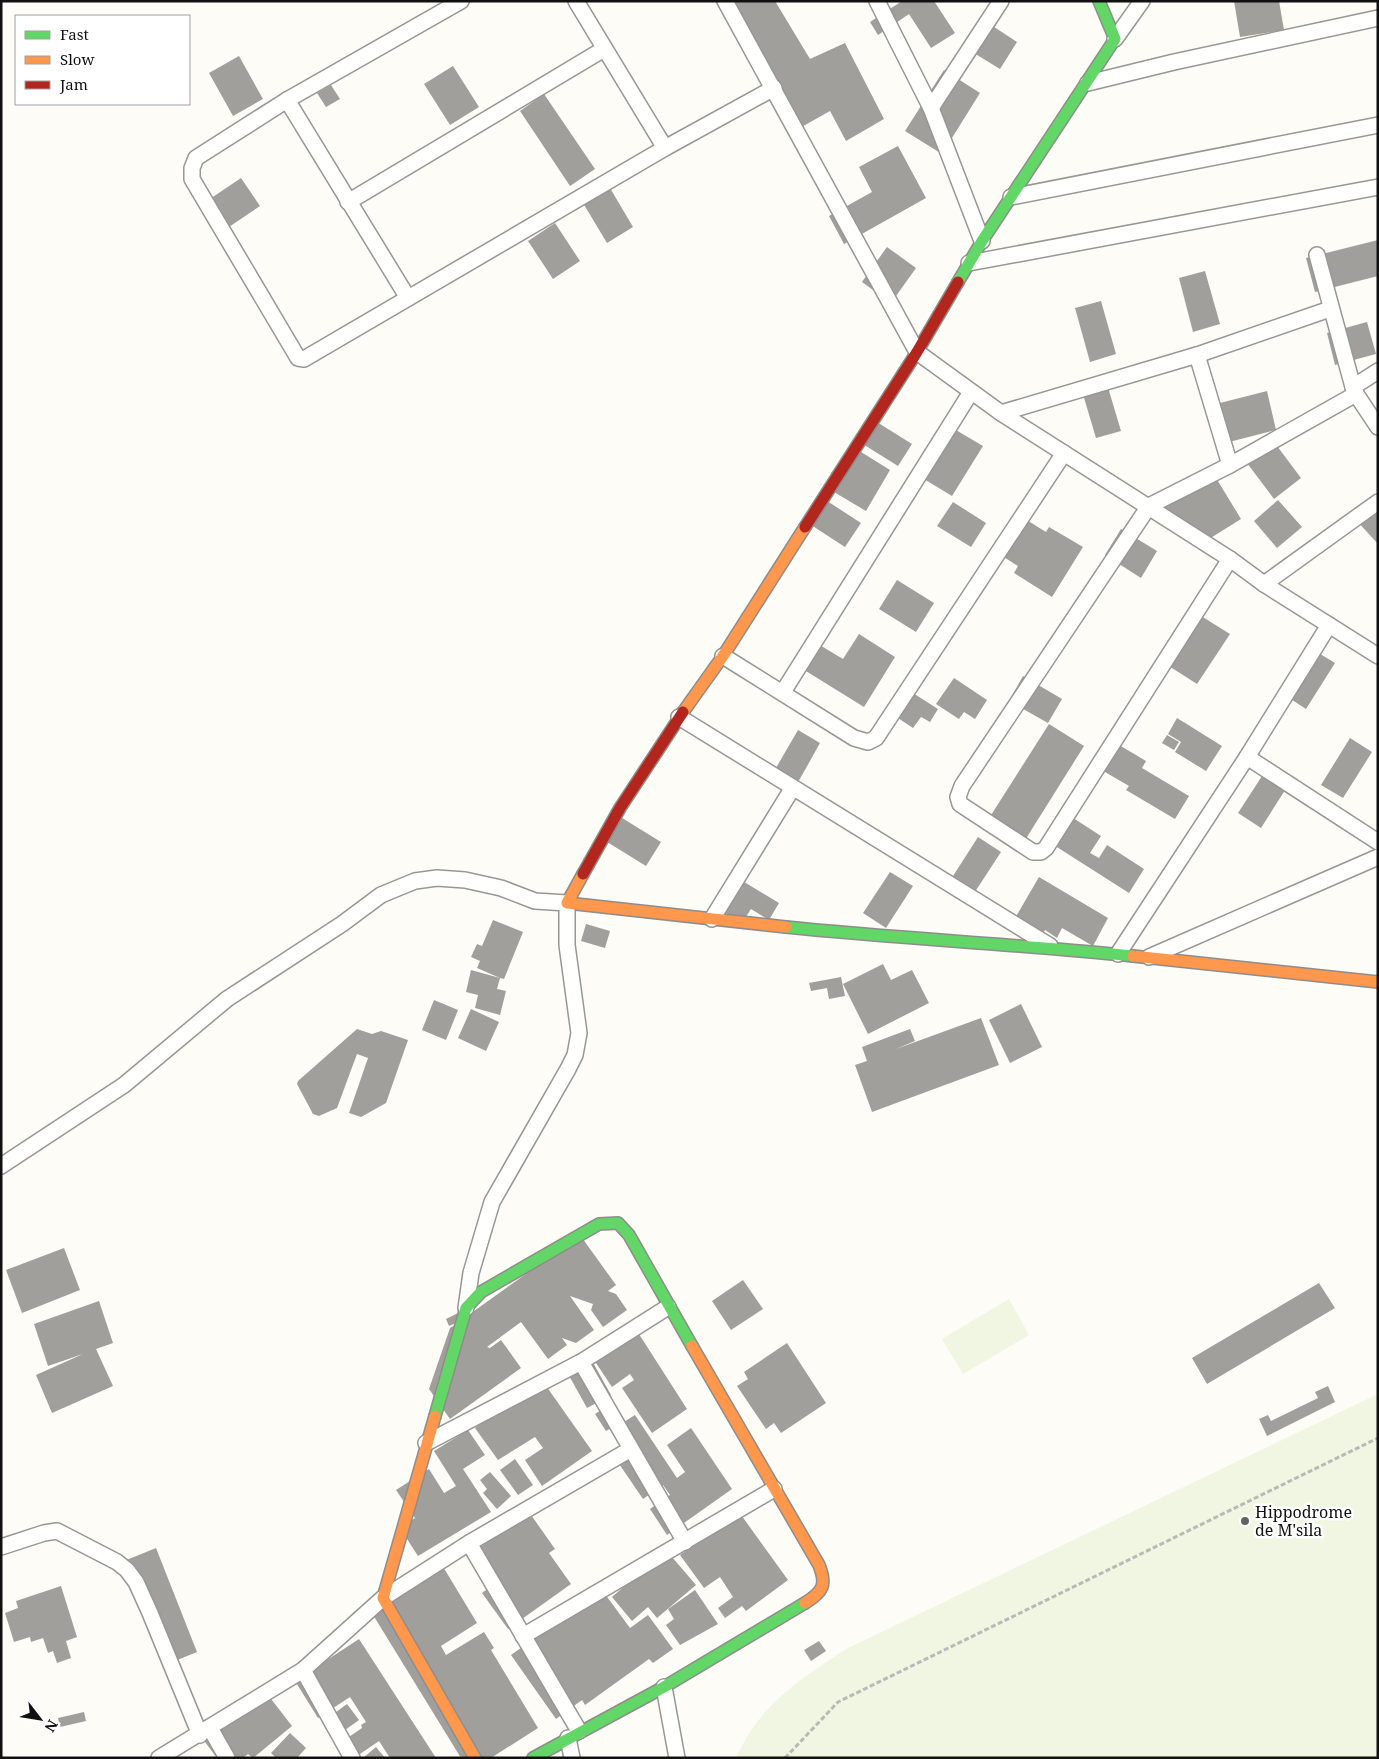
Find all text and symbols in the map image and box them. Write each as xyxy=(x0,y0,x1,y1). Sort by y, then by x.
legend xyxy=(15,15,190,105)
text: Fast xyxy=(60,24,89,44)
text: Slow xyxy=(60,49,94,69)
text: Jam xyxy=(59,74,88,94)
place label: Hippodrome de M'sila xyxy=(1255,1501,1352,1541)
marker: Hippodrome de M'sila xyxy=(1239,1515,1251,1527)
north arrow xyxy=(15,1694,65,1744)
text: N xyxy=(41,1716,63,1736)

